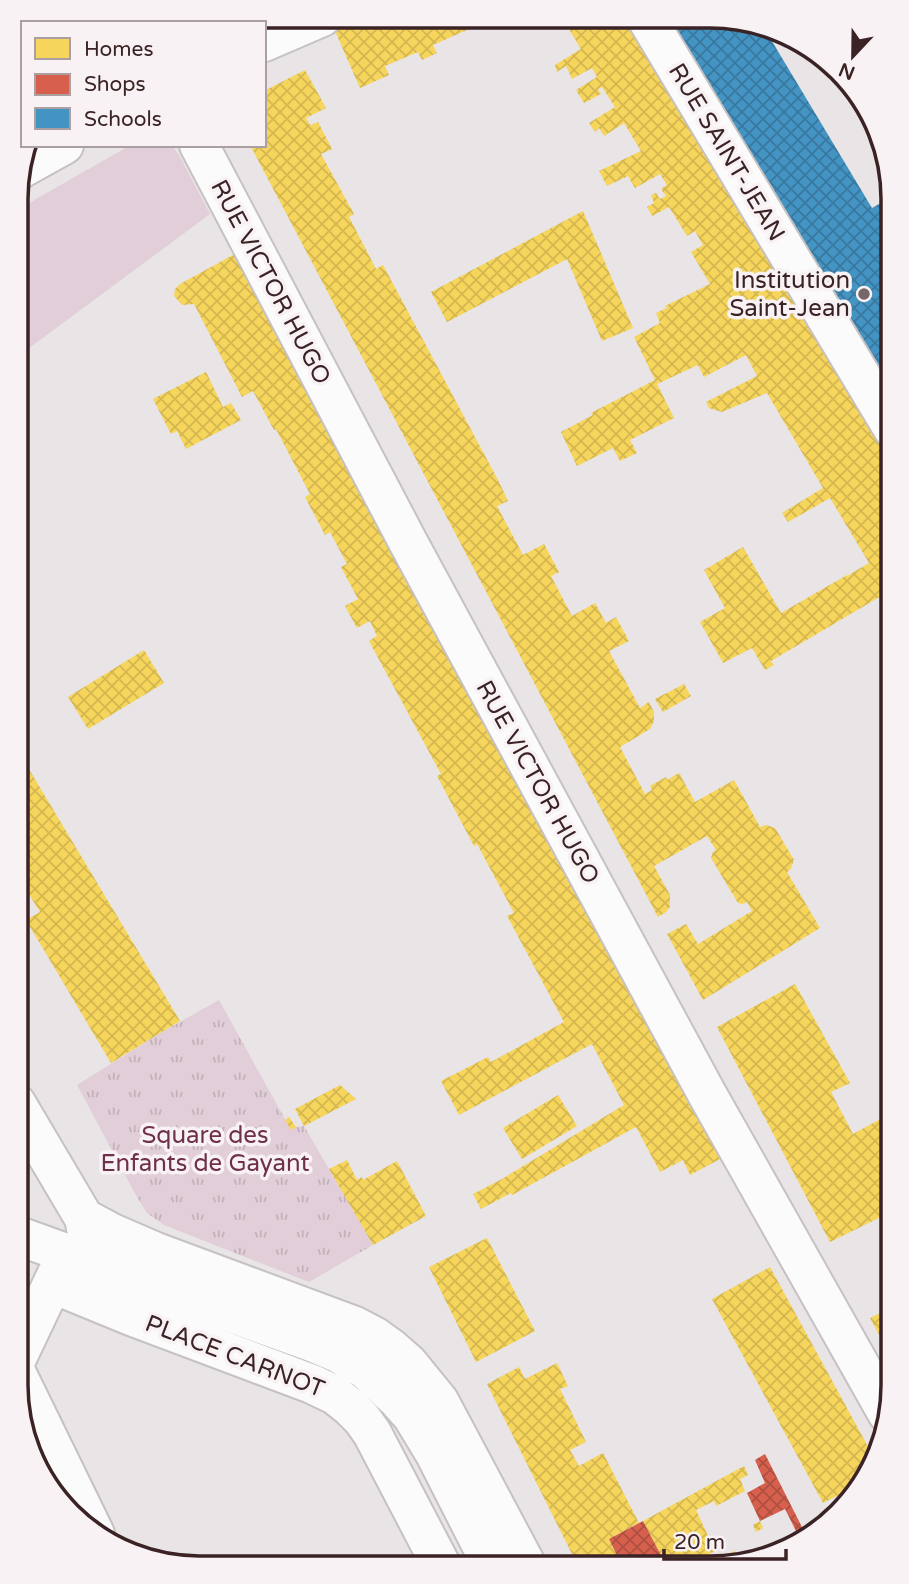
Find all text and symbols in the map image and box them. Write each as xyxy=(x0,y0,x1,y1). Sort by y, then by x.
legend xyxy=(21,21,266,147)
north arrow xyxy=(818,21,888,91)
text: Homes xyxy=(84,37,154,62)
street label: RUE SAINT-JEAN xyxy=(662,58,791,246)
text: N xyxy=(836,58,858,84)
text: Shops xyxy=(84,72,146,97)
text: Schools xyxy=(84,107,162,132)
street label: RUE VICTOR HUGO xyxy=(204,175,337,390)
place label: Institution Saint-Jean xyxy=(730,266,850,323)
marker: Institution Saint-Jean xyxy=(856,286,872,302)
street label: RUE VICTOR HUGO xyxy=(470,676,605,889)
park label: Square des Enfants de Gayant xyxy=(100,1121,310,1178)
street label: PLACE CARNOT xyxy=(141,1309,329,1404)
scale bar xyxy=(664,1518,786,1562)
text: 20 m xyxy=(674,1530,725,1555)

